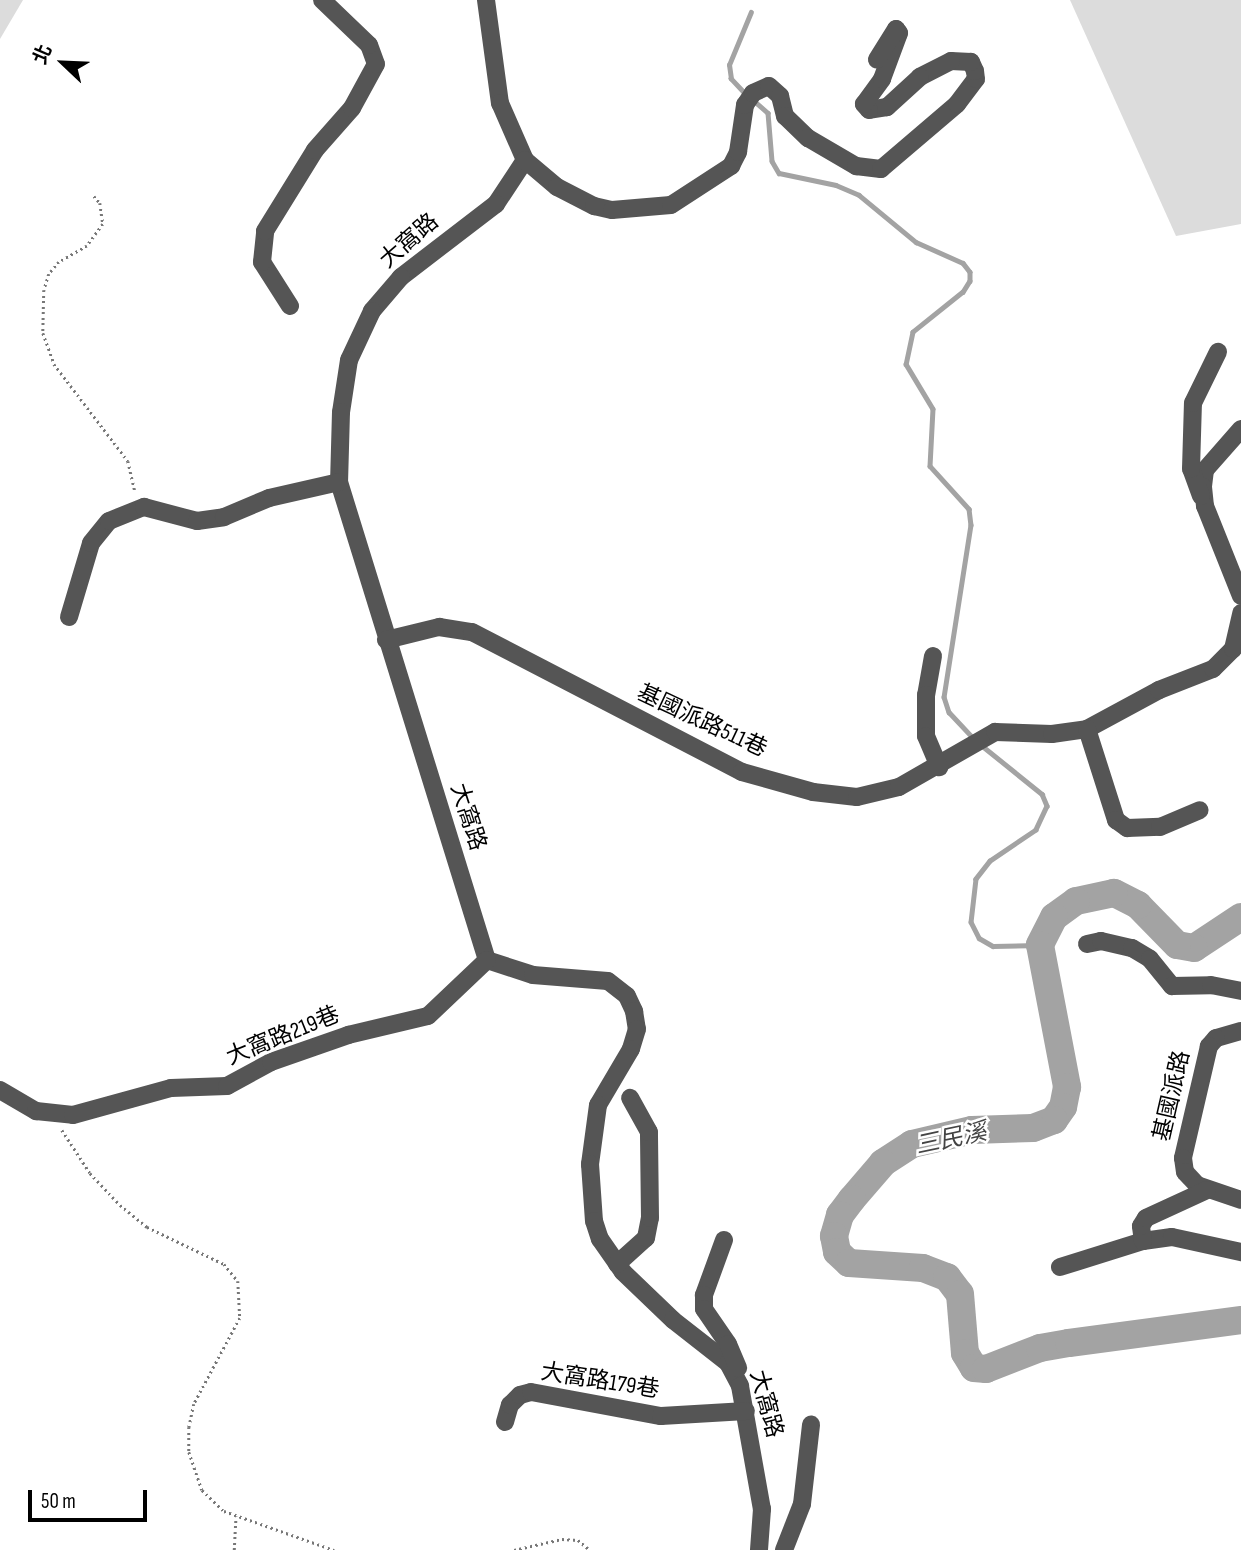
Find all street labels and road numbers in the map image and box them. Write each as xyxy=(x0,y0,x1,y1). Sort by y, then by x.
street label: 大窩路 xyxy=(374,208,444,274)
street label: 基國派路511巷 xyxy=(633,679,771,763)
street label: 大窩路 xyxy=(444,780,492,854)
street label: 大窩路219巷 xyxy=(222,1001,344,1071)
street label: 基國派路 xyxy=(1148,1048,1196,1144)
street label: 大窩路179巷 xyxy=(539,1358,661,1404)
street label: 大窩路 xyxy=(744,1367,788,1441)

